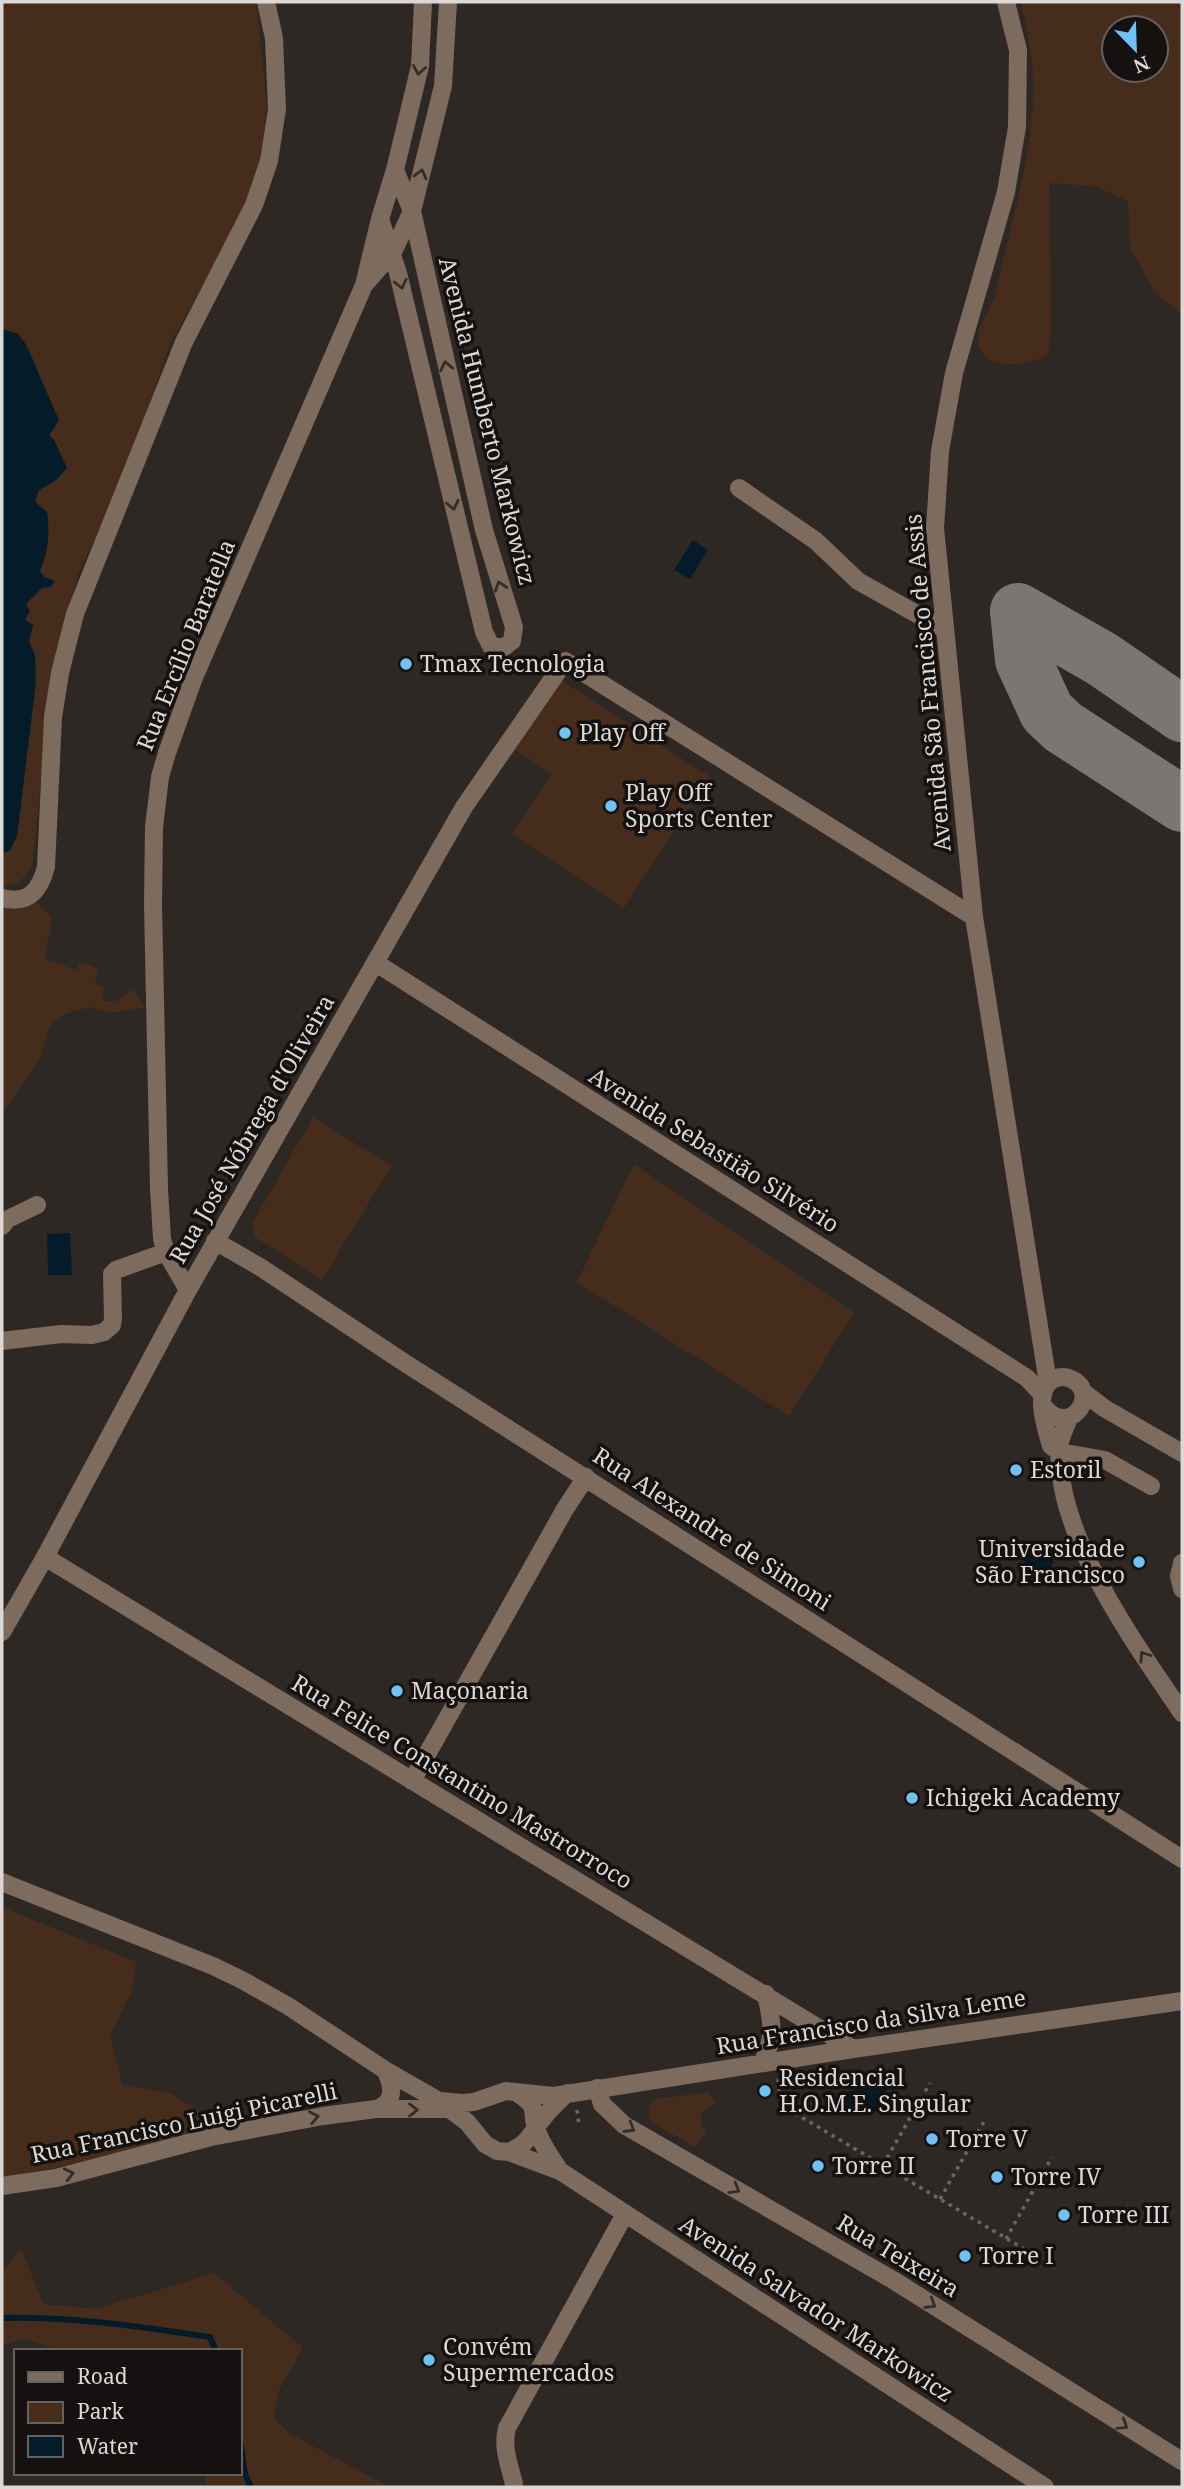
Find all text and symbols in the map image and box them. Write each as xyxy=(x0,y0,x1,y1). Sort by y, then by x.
north arrow xyxy=(1100,14,1170,84)
text: N xyxy=(1130,50,1154,80)
one-way arrow xyxy=(411,64,426,76)
one-way arrow xyxy=(413,168,427,180)
street label: Avenida Humberto Markowicz xyxy=(432,253,544,588)
one-way arrow xyxy=(393,278,407,290)
one-way arrow xyxy=(440,360,454,372)
one-way arrow xyxy=(445,499,460,511)
street label: Avenida São Francisco de Assis xyxy=(896,513,958,853)
street label: Rua Ercílio Baratella xyxy=(128,534,242,755)
one-way arrow xyxy=(494,581,508,593)
place label: Tmax Tecnologia xyxy=(420,647,606,679)
marker: Tmax Tecnologia xyxy=(398,656,414,672)
place label: Play Off xyxy=(579,716,667,748)
marker: Play Off xyxy=(557,725,573,741)
place label: Play Off Sports Center xyxy=(625,776,773,834)
marker: Play Off Sports Center xyxy=(603,798,619,814)
street label: Rua José Nóbrega d'Oliveira xyxy=(161,988,341,1269)
street label: Avenida Sebastião Silvério xyxy=(583,1059,846,1239)
street label: Rua Alexandre de Simoni xyxy=(587,1439,838,1618)
place label: Estoril xyxy=(1030,1453,1101,1485)
marker: Estoril xyxy=(1008,1462,1024,1478)
place label: Universidade São Francisco xyxy=(975,1532,1125,1590)
marker: Universidade São Francisco xyxy=(1131,1554,1147,1570)
one-way arrow xyxy=(1139,1651,1152,1664)
street label: Rua Felice Constantino Mastrorroco xyxy=(286,1666,639,1896)
place label: Maçonaria xyxy=(411,1674,529,1706)
marker: Maçonaria xyxy=(389,1683,405,1699)
place label: Ichigeki Academy xyxy=(926,1781,1120,1813)
marker: Ichigeki Academy xyxy=(904,1790,920,1806)
street label: Rua Francisco da Silva Leme xyxy=(714,1981,1028,2061)
place label: Residencial H.O.M.E. Singular xyxy=(779,2061,971,2119)
street label: Rua Francisco Luigi Picarelli xyxy=(28,2074,340,2170)
marker: Residencial H.O.M.E. Singular xyxy=(757,2083,773,2099)
one-way arrow xyxy=(408,2102,419,2117)
one-way arrow xyxy=(308,2111,320,2126)
one-way arrow xyxy=(622,2119,635,2132)
place label: Torre V xyxy=(946,2122,1028,2154)
marker: Torre V xyxy=(924,2131,940,2147)
place label: Torre II xyxy=(832,2149,915,2181)
marker: Torre II xyxy=(810,2158,826,2174)
place label: Torre IV xyxy=(1011,2160,1102,2192)
one-way arrow xyxy=(63,2168,75,2182)
marker: Torre IV xyxy=(989,2169,1005,2185)
one-way arrow xyxy=(727,2180,740,2193)
place label: Torre III xyxy=(1078,2198,1170,2230)
street label: Rua Teixeira xyxy=(831,2206,966,2304)
street label: Avenida Salvador Markowicz xyxy=(673,2207,960,2409)
marker: Torre III xyxy=(1056,2207,1072,2223)
place label: Torre I xyxy=(979,2239,1054,2271)
marker: Torre I xyxy=(957,2248,973,2264)
one-way arrow xyxy=(923,2295,936,2308)
place label: Convém Supermercados xyxy=(443,2330,614,2388)
legend xyxy=(14,2349,242,2475)
marker: Convém Supermercados xyxy=(421,2352,437,2368)
text: Road xyxy=(77,2362,128,2390)
text: Park xyxy=(77,2397,124,2425)
one-way arrow xyxy=(1116,2416,1129,2429)
text: Water xyxy=(77,2432,138,2460)

